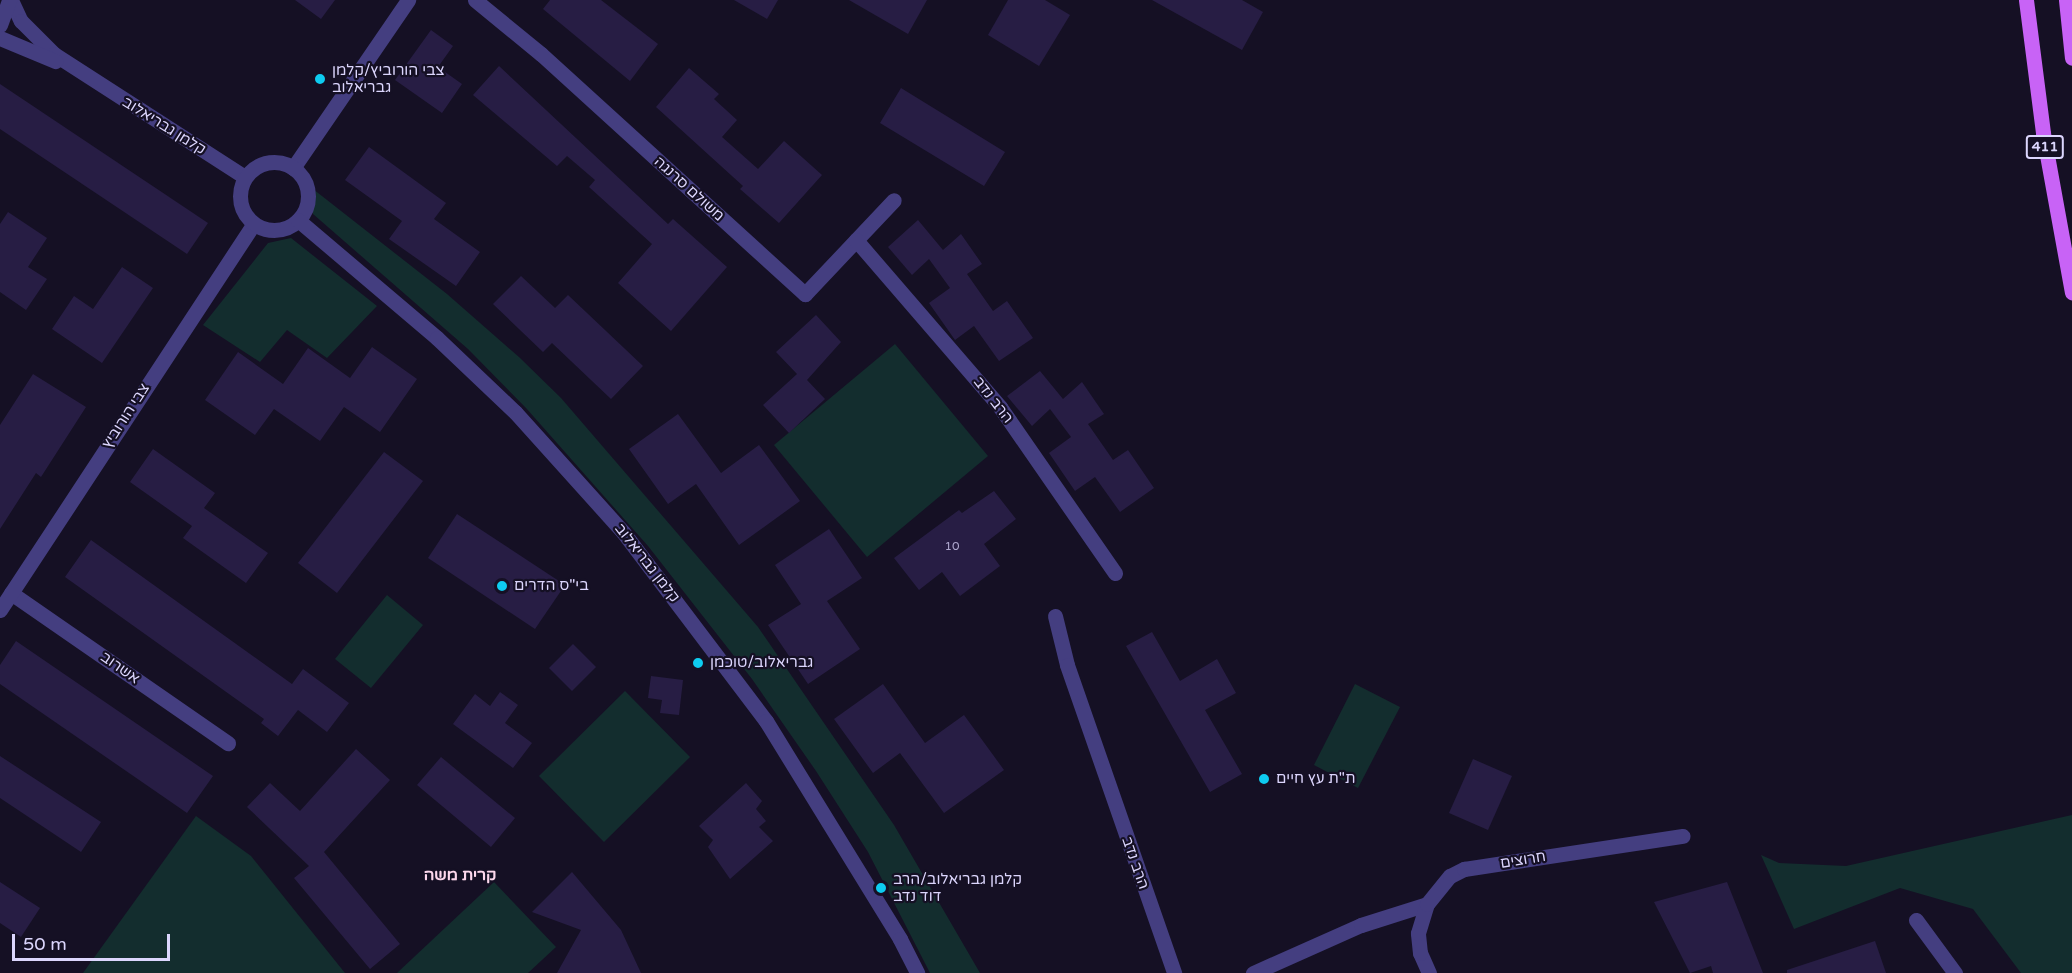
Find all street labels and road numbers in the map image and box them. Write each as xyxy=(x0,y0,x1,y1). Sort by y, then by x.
street label: קלמן גבריאלוב xyxy=(119,93,209,159)
road number: 411 xyxy=(2026,136,2064,158)
street label: משולם סרנגה xyxy=(650,153,728,225)
street label: הרב נדב xyxy=(969,373,1017,427)
street label: צבי הורוביץ xyxy=(98,380,154,452)
street label: קלמן גבריאלוב xyxy=(611,520,683,606)
street label: אשרוב xyxy=(97,648,143,688)
street label: הרב נדב xyxy=(1118,835,1152,891)
street label: חרוצים xyxy=(1499,848,1547,872)

